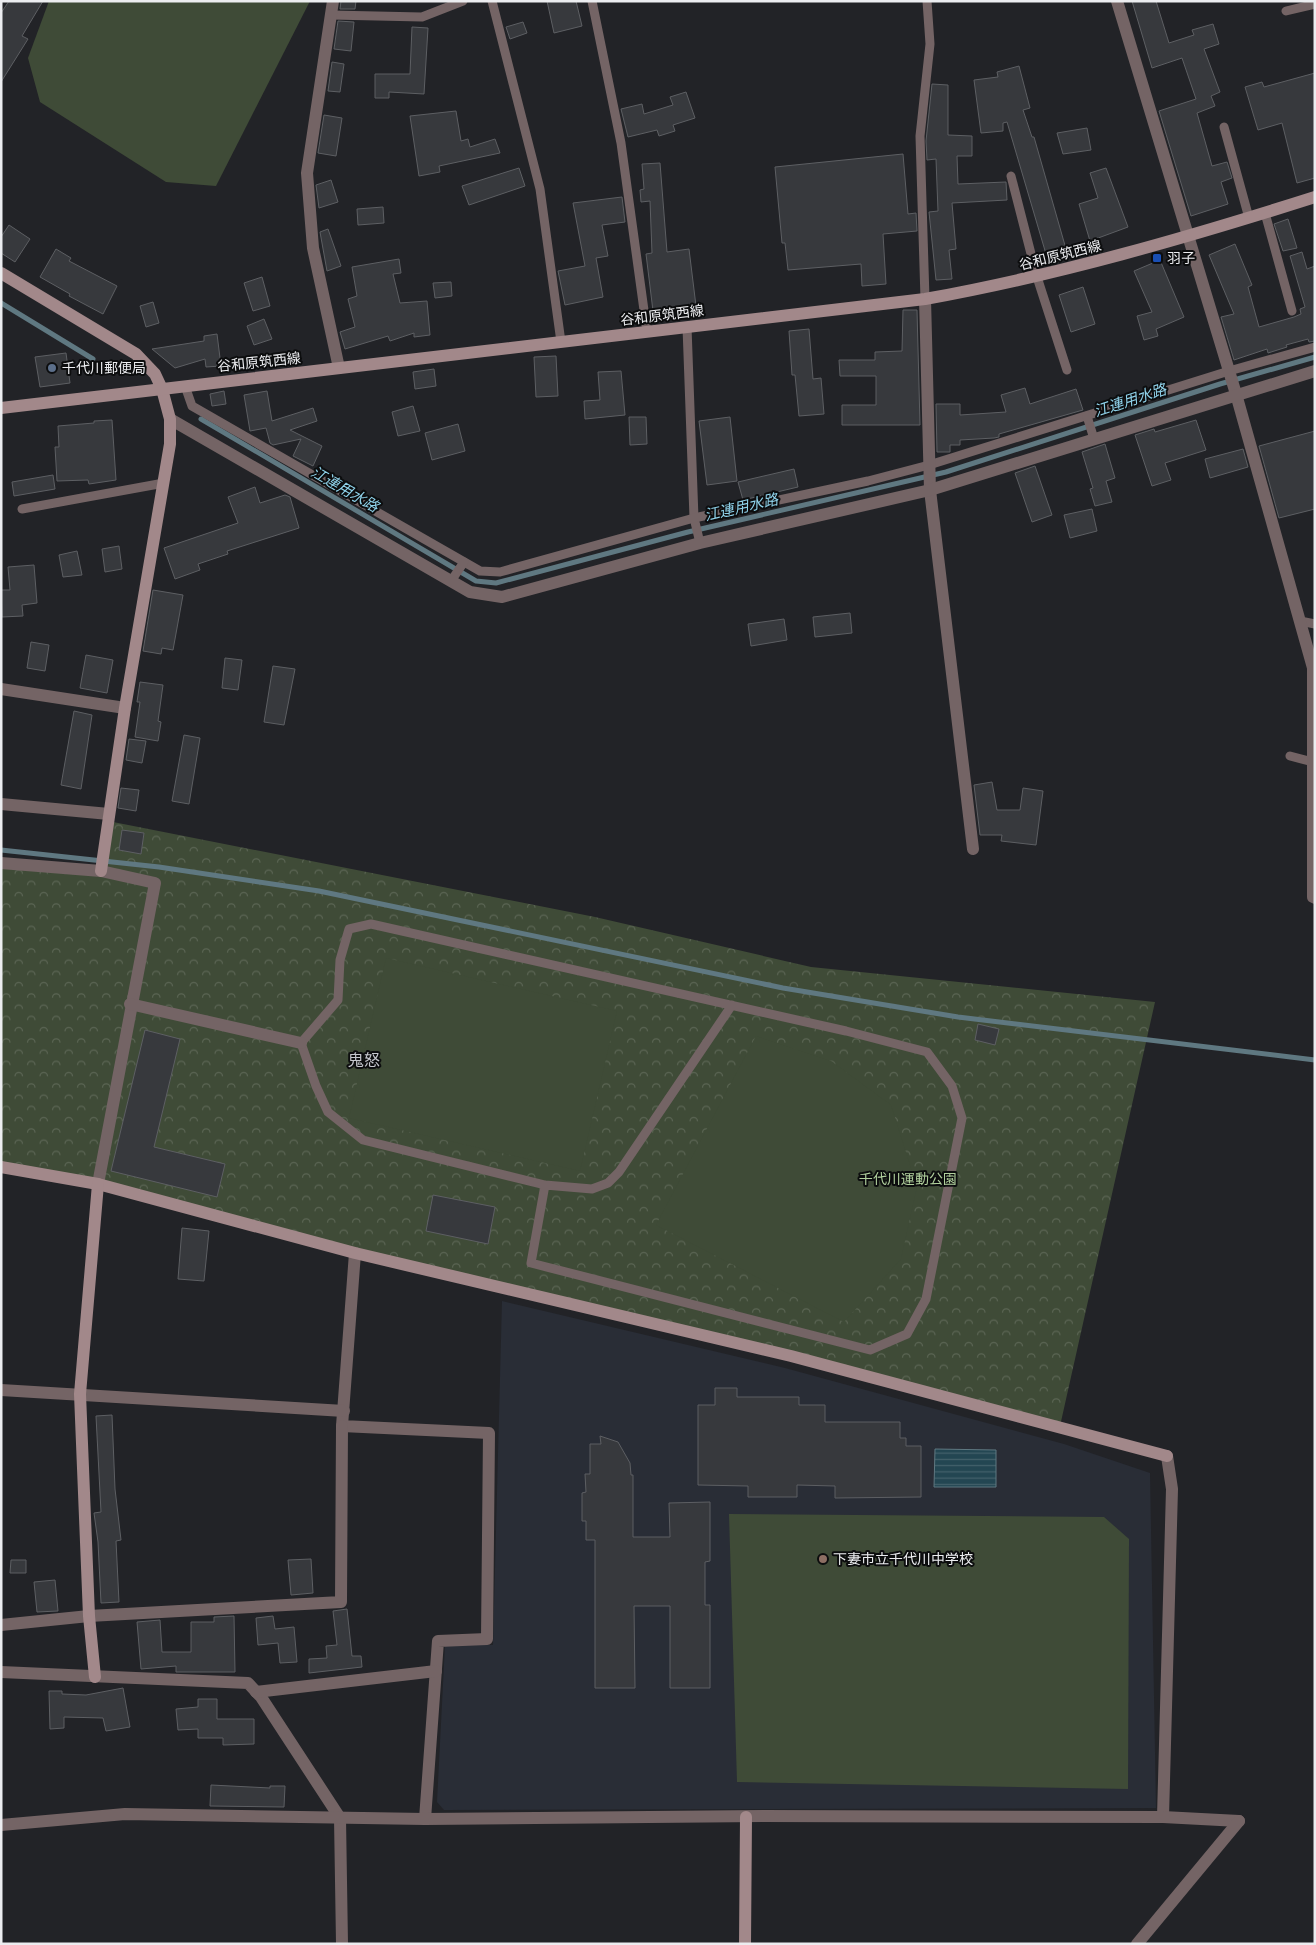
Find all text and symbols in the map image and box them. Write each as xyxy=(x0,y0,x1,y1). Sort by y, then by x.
street label: 谷和原筑西線 xyxy=(1017,236,1103,274)
place label: 羽子 xyxy=(1167,249,1195,267)
marker: 羽子 xyxy=(1151,252,1163,264)
street label: 谷和原筑西線 xyxy=(619,301,705,329)
street label: 谷和原筑西線 xyxy=(216,349,302,375)
place label: 千代川郵便局 xyxy=(62,359,146,377)
marker: 千代川郵便局 xyxy=(46,362,58,374)
water label: 江連用水路 xyxy=(1091,378,1171,422)
water label: 江連用水路 xyxy=(307,461,384,518)
water label: 江連用水路 xyxy=(702,488,782,526)
district label: 鬼怒 xyxy=(348,1049,380,1071)
park label: 千代川運動公園 xyxy=(859,1170,957,1188)
place label: 下妻市立千代川中学校 xyxy=(833,1550,973,1568)
marker: 下妻市立千代川中学校 xyxy=(817,1553,829,1565)

